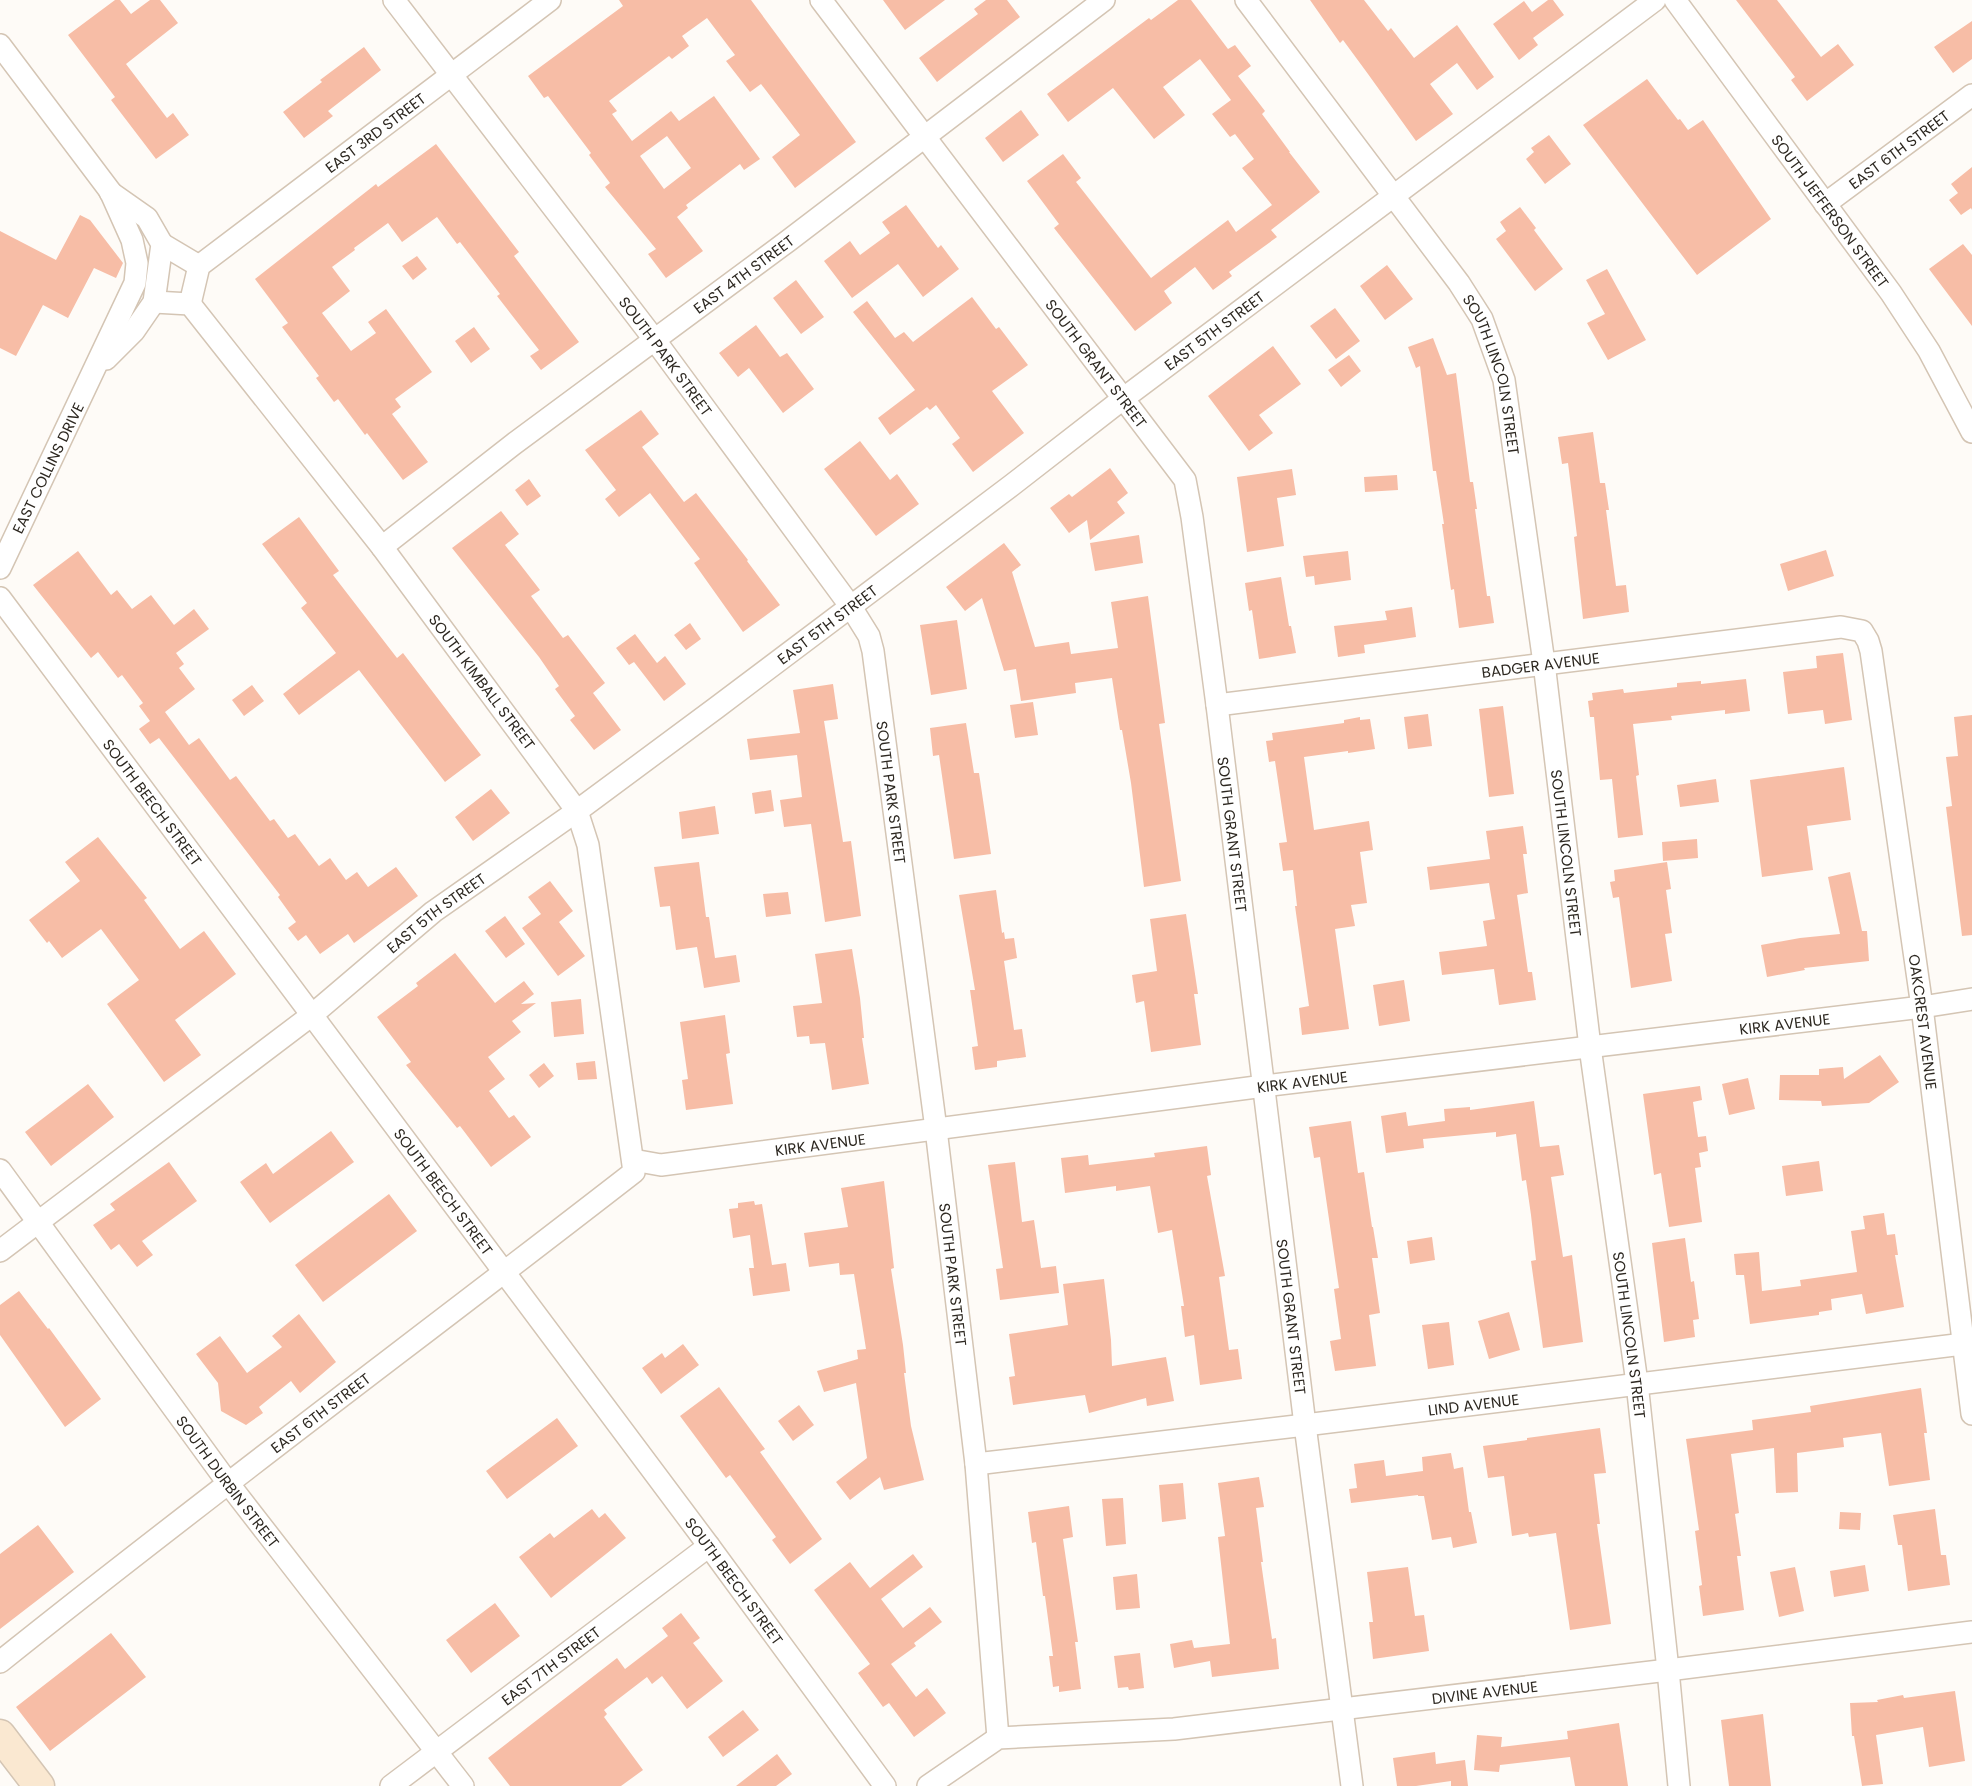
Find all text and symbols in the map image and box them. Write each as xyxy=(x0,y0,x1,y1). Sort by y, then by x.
street label: EAST 3RD STREET xyxy=(321,88,430,177)
street label: EAST 6TH STREET xyxy=(1844,105,1954,194)
street label: SOUTH JEFFERSON STREET xyxy=(1767,130,1894,292)
street label: EAST 4TH STREET xyxy=(689,230,798,318)
street label: EAST 5TH STREET xyxy=(1160,286,1269,375)
street label: SOUTH LINCOLN STREET xyxy=(1458,290,1525,456)
street label: SOUTH PARK STREET xyxy=(615,292,717,420)
street label: SOUTH GRANT STREET xyxy=(1041,295,1152,432)
street label: EAST COLLINS DRIVE xyxy=(7,399,89,537)
street label: EAST 5TH STREET xyxy=(773,580,881,669)
street label: SOUTH KIMBALL STREET xyxy=(424,610,540,754)
street label: BADGER AVENUE xyxy=(1480,647,1601,682)
street label: SOUTH PARK STREET xyxy=(872,720,911,865)
street label: SOUTH BEECH STREET xyxy=(98,734,207,870)
street label: SOUTH GRANT STREET xyxy=(1213,755,1253,913)
street label: SOUTH LINCOLN STREET xyxy=(1546,768,1587,938)
street label: EAST 5TH STREET xyxy=(382,868,490,958)
street label: OAKCREST AVENUE xyxy=(1904,953,1943,1091)
street label: KIRK AVENUE xyxy=(1738,1008,1831,1039)
street label: KIRK AVENUE xyxy=(1255,1066,1349,1097)
street label: SOUTH BEECH STREET xyxy=(389,1124,498,1259)
street label: KIRK AVENUE xyxy=(774,1128,867,1160)
street label: SOUTH PARK STREET xyxy=(934,1202,972,1347)
street label: SOUTH GRANT STREET xyxy=(1272,1238,1312,1396)
street label: SOUTH LINCOLN STREET xyxy=(1608,1250,1651,1419)
street label: EAST 6TH STREET xyxy=(266,1368,375,1457)
street label: LIND AVENUE xyxy=(1427,1388,1520,1420)
street label: SOUTH DURBIN STREET xyxy=(172,1411,285,1552)
street label: SOUTH BEECH STREET xyxy=(681,1513,788,1649)
street label: EAST 7TH STREET xyxy=(497,1621,604,1710)
street label: DIVINE AVENUE xyxy=(1430,1675,1539,1709)

